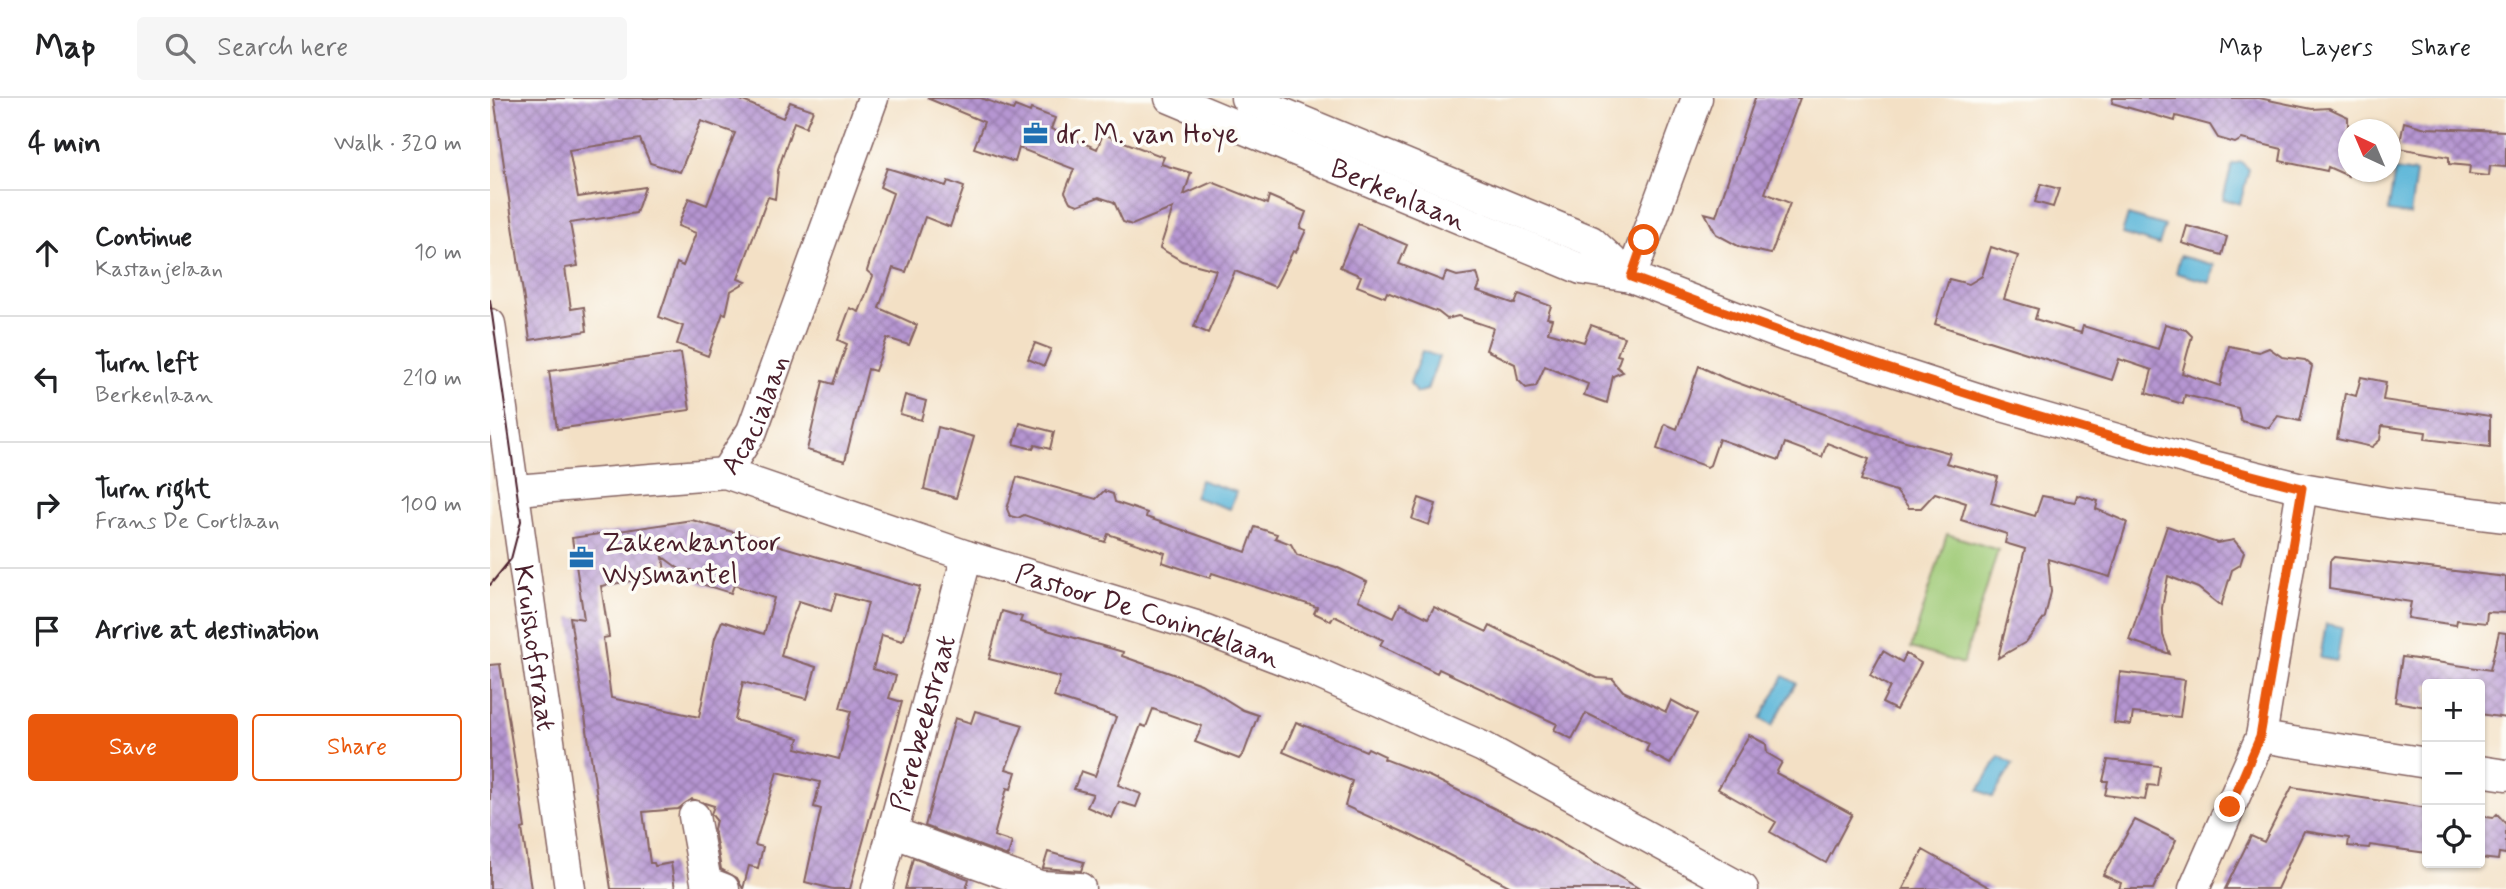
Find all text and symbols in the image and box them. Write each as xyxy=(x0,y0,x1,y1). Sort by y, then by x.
search box xyxy=(137,17,627,80)
text: Map xyxy=(35,26,95,70)
icon: search xyxy=(161,29,199,67)
text: Search here xyxy=(217,31,348,65)
text: Map xyxy=(2219,33,2263,64)
text: Layers xyxy=(2301,33,2373,64)
text: Share xyxy=(2411,33,2471,64)
place label: dr. M. van Hoye xyxy=(1056,117,1239,154)
office icon: dr. M. van Hoye xyxy=(1022,119,1050,147)
north arrow xyxy=(2338,119,2401,182)
text: 4 min xyxy=(28,124,101,163)
text: Walk · 320 m xyxy=(334,129,462,159)
street label: Berkenlaan xyxy=(1325,151,1472,240)
text: Continue xyxy=(95,221,192,255)
route start xyxy=(1628,224,1659,255)
icon: ahead xyxy=(28,234,66,272)
text: 10 m xyxy=(414,238,462,268)
text: Kastanjelaan xyxy=(95,255,223,285)
text: Turn left xyxy=(95,347,199,381)
street label: Acacialaan xyxy=(713,350,799,483)
icon: left xyxy=(28,360,66,398)
text: 210 m xyxy=(402,364,462,394)
text: Berkenlaan xyxy=(95,381,213,411)
text: Turn right xyxy=(95,473,211,507)
icon: right xyxy=(28,486,66,524)
text: 100 m xyxy=(400,490,462,520)
text: Frans De Cortlaan xyxy=(95,507,280,537)
place label: Zakenkantoor Wysmantel xyxy=(602,525,781,594)
office icon: Zakenkantoor Wysmantel xyxy=(568,543,596,571)
street label: Pastoor De Conincklaan xyxy=(1011,556,1285,678)
street label: Kruishofstraat xyxy=(503,563,563,734)
icon: arrive xyxy=(28,612,66,650)
text: Arrive at destination xyxy=(95,614,319,648)
street label: Pierebeekstraat xyxy=(883,631,966,816)
map controls xyxy=(2422,679,2485,868)
button: + xyxy=(2422,679,2485,742)
button: Save xyxy=(28,714,238,781)
button: Share xyxy=(252,714,462,781)
button: − xyxy=(2422,742,2485,805)
route end xyxy=(2214,791,2245,822)
button: locate xyxy=(2422,805,2485,868)

